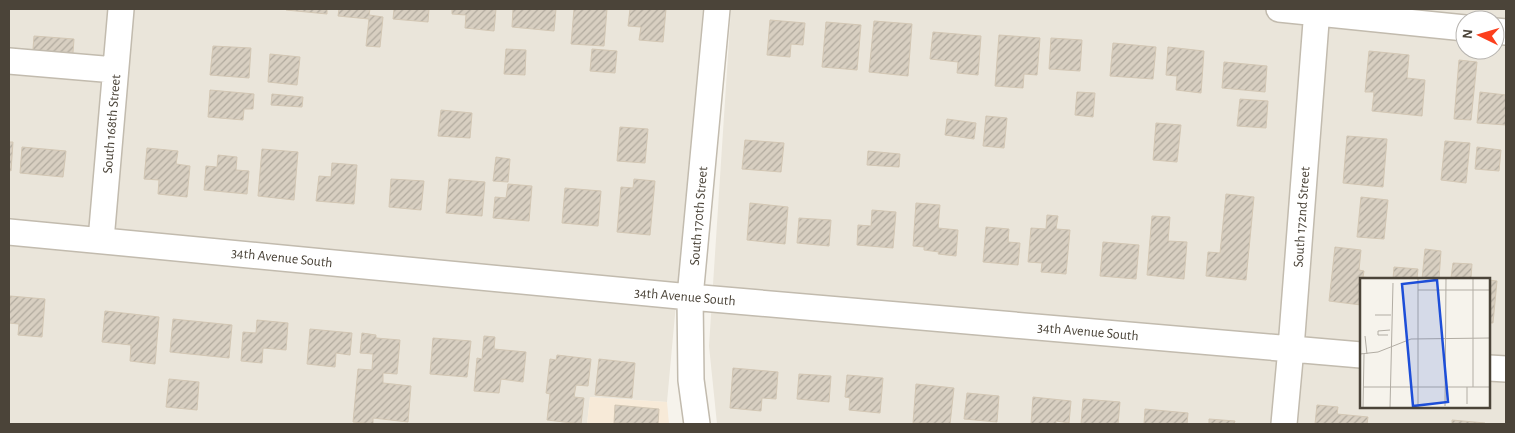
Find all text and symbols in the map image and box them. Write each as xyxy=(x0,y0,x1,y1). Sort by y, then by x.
north arrow xyxy=(1455,10,1505,60)
text: N xyxy=(1461,28,1475,39)
street label: South 168th Street xyxy=(101,73,123,174)
street label: South 170th Street xyxy=(688,165,710,266)
street label: South 172nd Street xyxy=(1291,166,1313,268)
street label: 34th Avenue South xyxy=(231,246,333,270)
inset map xyxy=(1360,278,1490,408)
street label: 34th Avenue South xyxy=(634,286,736,308)
street label: 34th Avenue South xyxy=(1037,321,1139,343)

